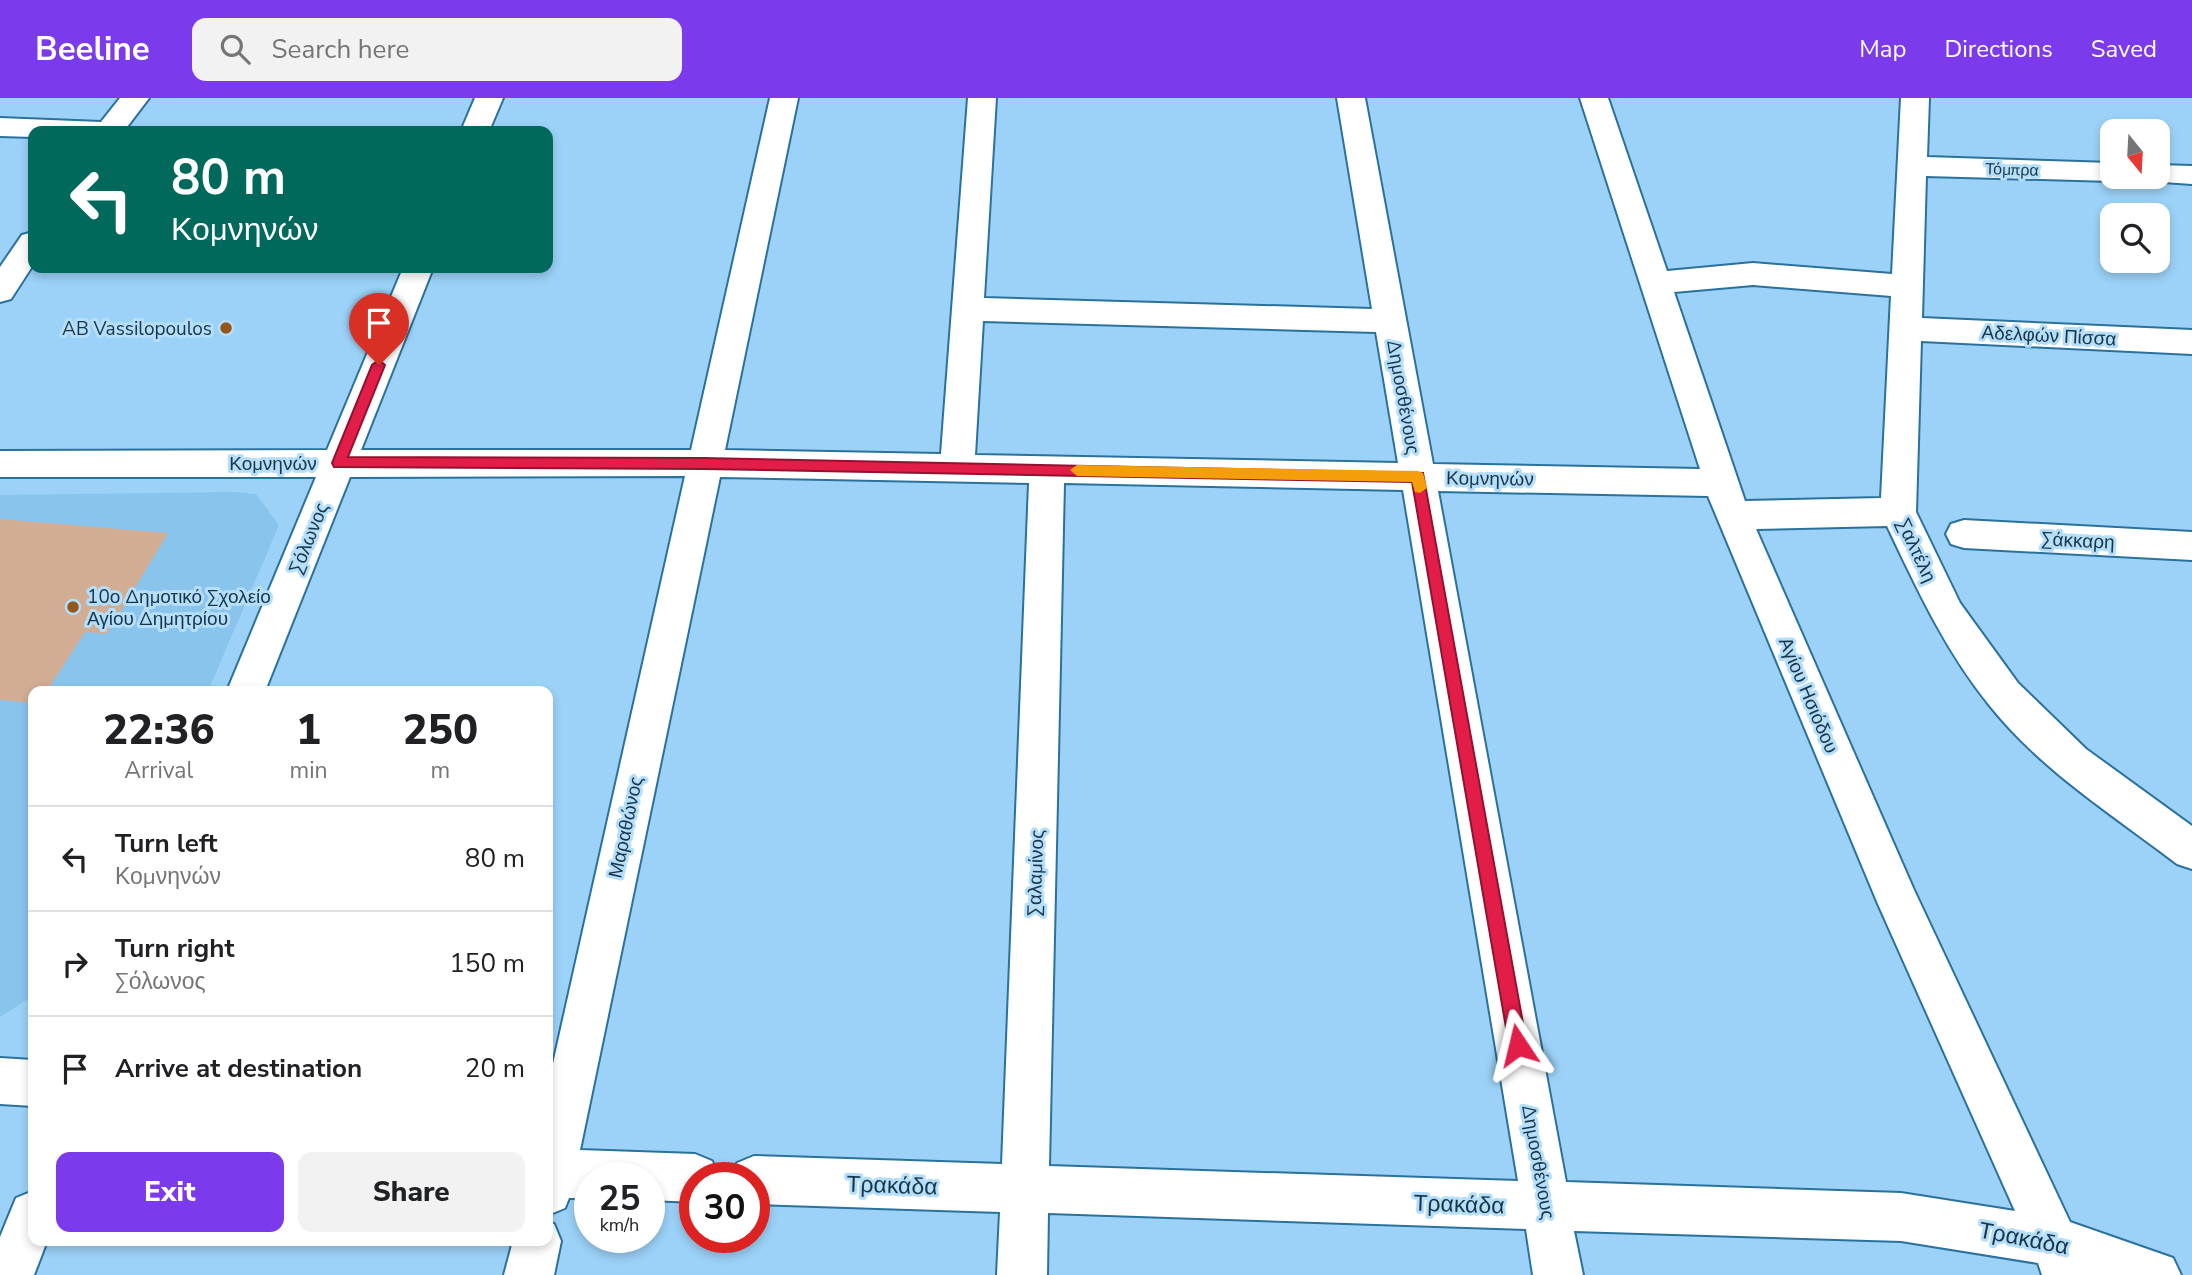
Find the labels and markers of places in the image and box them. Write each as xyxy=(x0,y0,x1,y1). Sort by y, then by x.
pin xyxy=(349,293,409,365)
place label: AB Vassilopoulos xyxy=(62,316,212,342)
marker: AB Vassilopoulos xyxy=(218,320,234,336)
place label: 10ο Δημοτικό Σχολείο Αγίου Δημητρίου xyxy=(87,584,271,632)
marker: 10ο Δημοτικό Σχολείο Αγίου Δημητρίου xyxy=(65,599,81,615)

